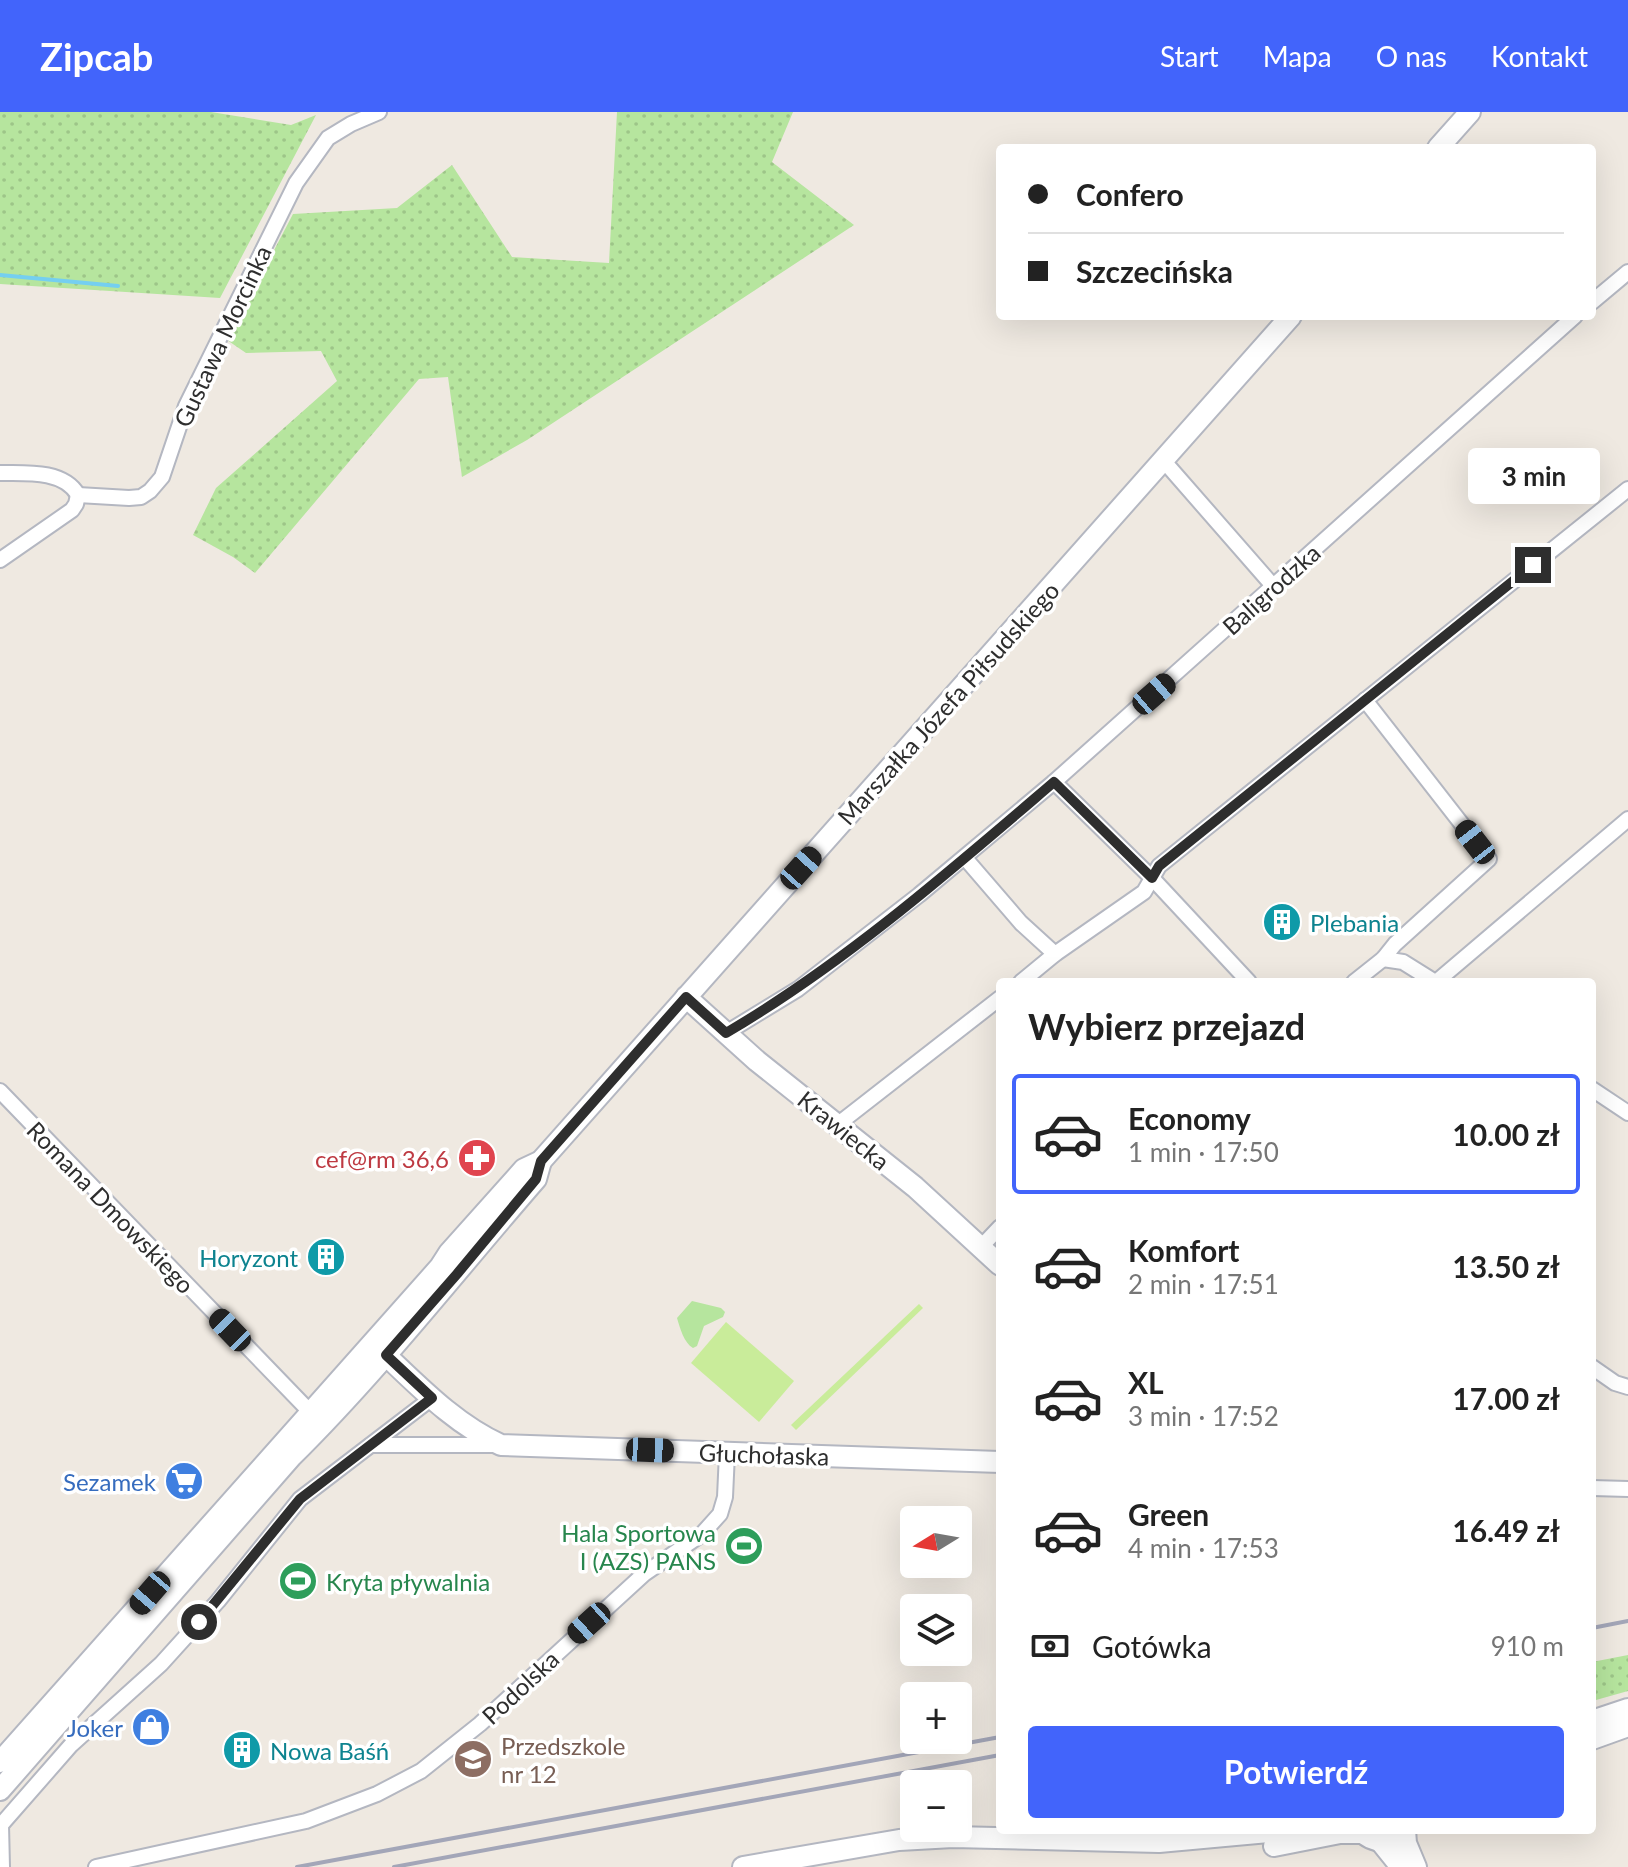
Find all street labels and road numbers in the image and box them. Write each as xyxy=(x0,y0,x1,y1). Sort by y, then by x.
street label: Gustawa Morcinka xyxy=(167,241,277,431)
street label: Baligrodzka xyxy=(1216,538,1326,640)
street label: Marszałka Józefa Piłsudskiego xyxy=(831,576,1065,830)
street label: Krawiecka xyxy=(792,1084,896,1176)
street label: Romana Dmowskiego xyxy=(21,1115,201,1299)
street label: Głuchołaska xyxy=(698,1437,830,1471)
street label: Podolska xyxy=(476,1644,564,1730)

